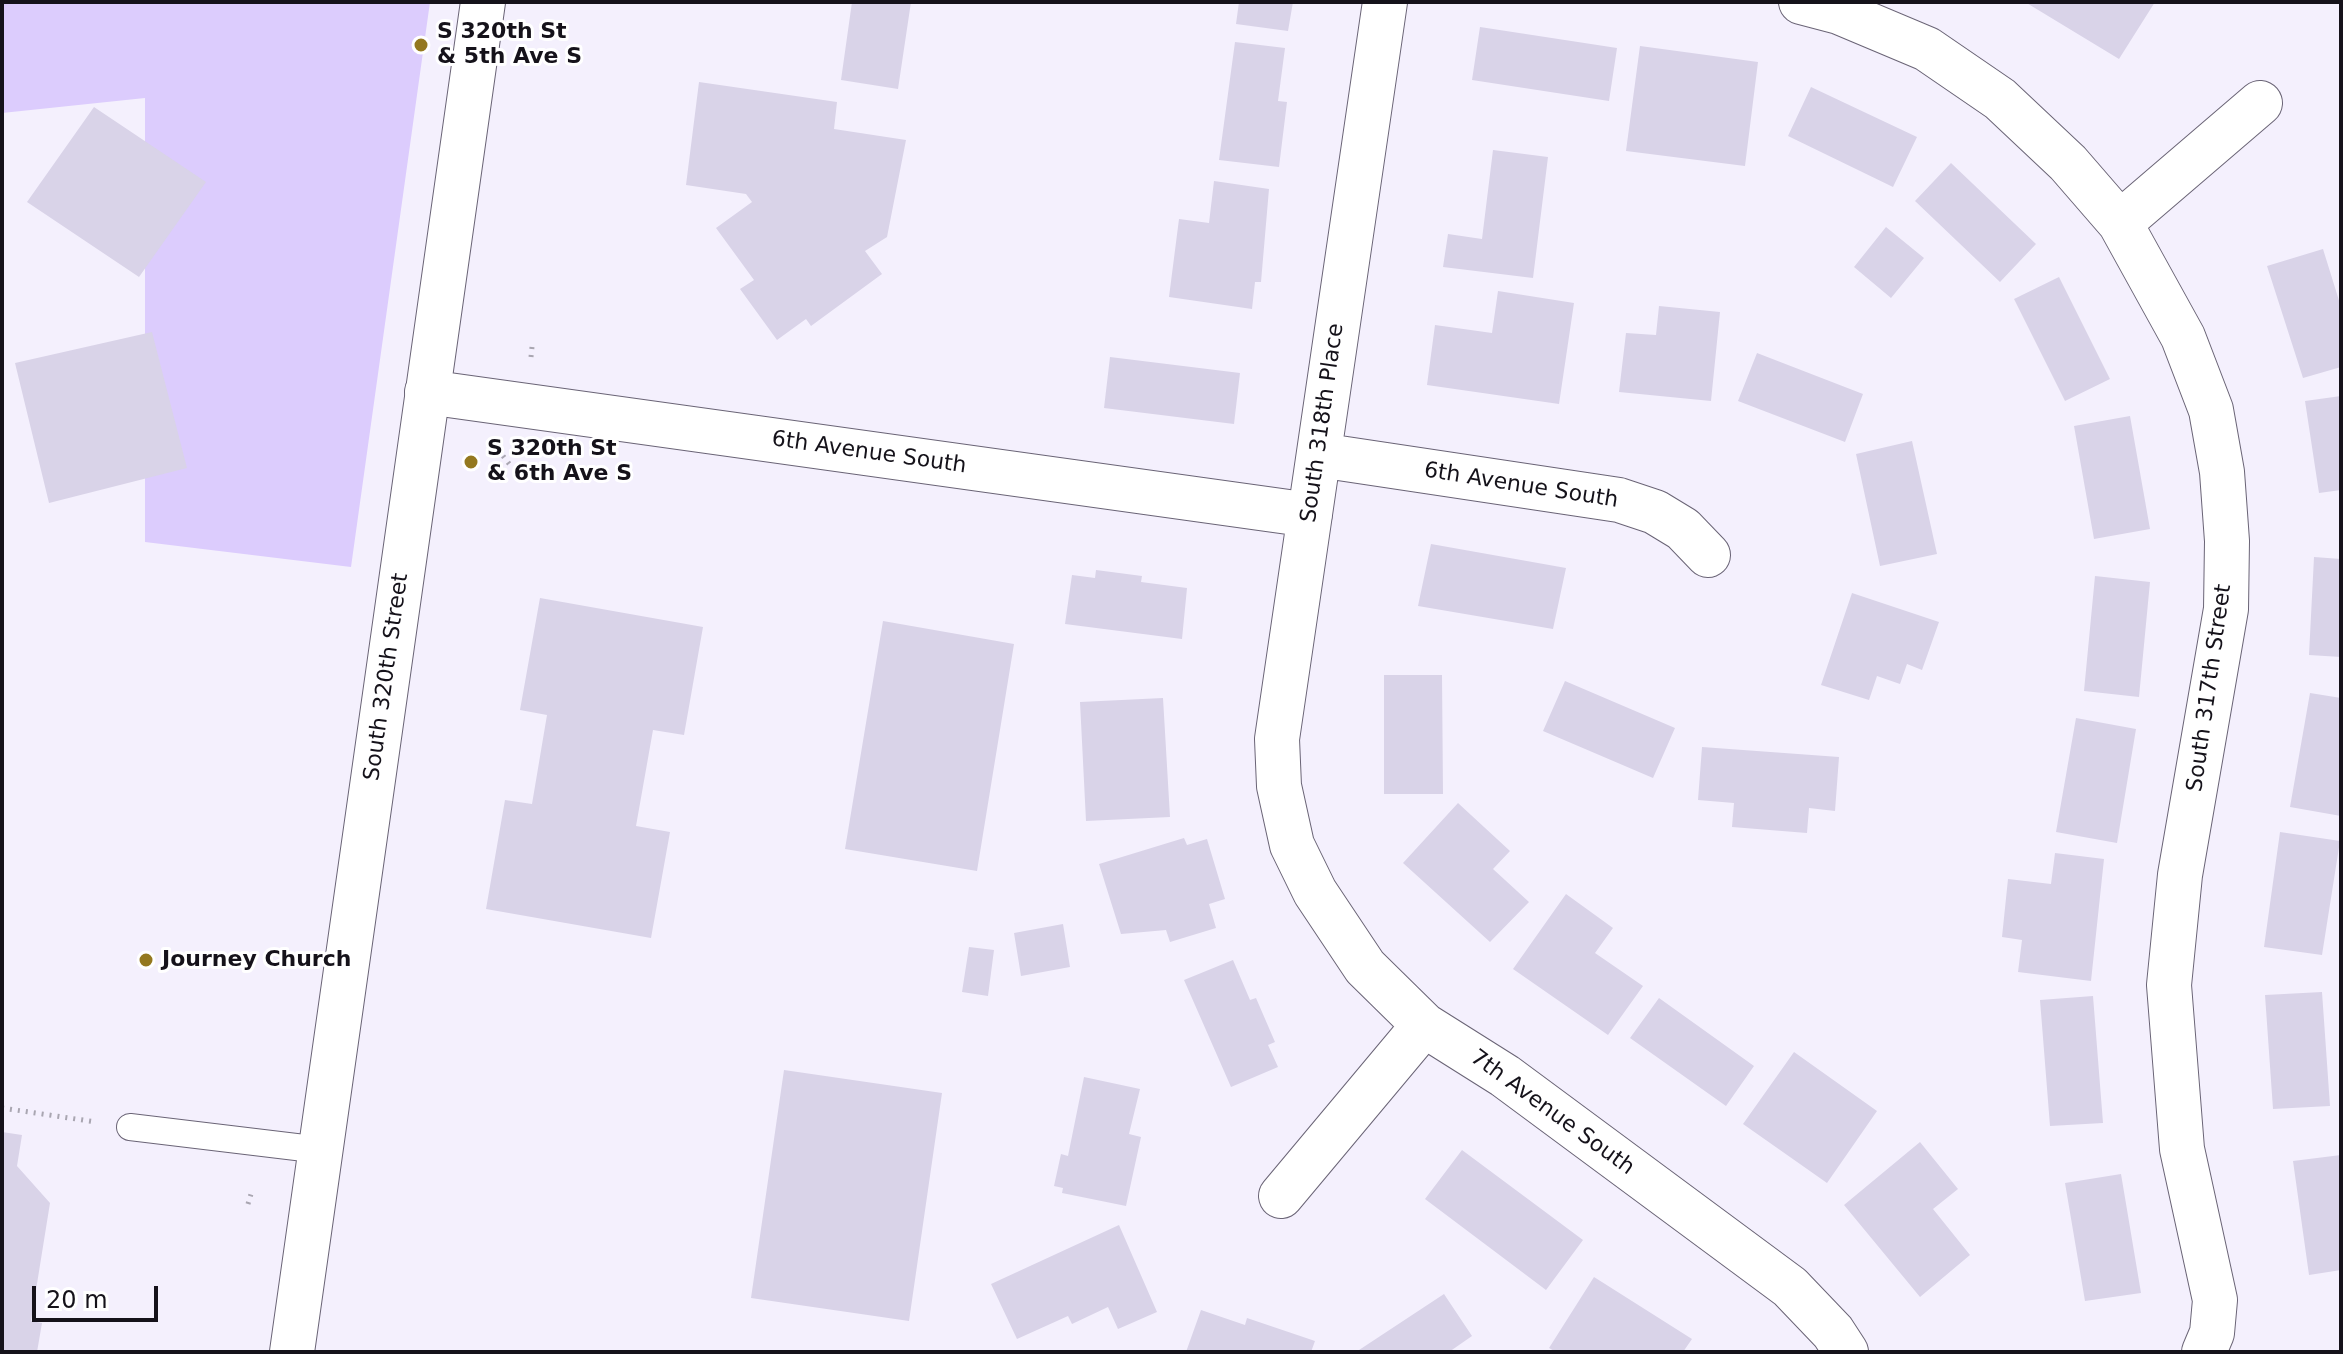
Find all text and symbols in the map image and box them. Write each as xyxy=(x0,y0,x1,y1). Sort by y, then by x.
place label: S 320th St & 5th Ave S xyxy=(437,19,582,70)
marker: S 320th St & 5th Ave S xyxy=(412,36,430,54)
street label: South 318th Place xyxy=(1296,322,1350,524)
street label: 6th Avenue South xyxy=(770,426,968,480)
place label: S 320th St & 6th Ave S xyxy=(487,436,632,488)
marker: S 320th St & 6th Ave S xyxy=(462,453,480,471)
street label: 6th Avenue South xyxy=(1422,458,1620,514)
street label: South 320th Street xyxy=(359,572,415,782)
street label: South 317th Street xyxy=(2182,583,2238,793)
place label: Journey Church xyxy=(162,947,351,973)
marker: Journey Church xyxy=(137,951,155,969)
street label: 7th Avenue South xyxy=(1465,1045,1639,1181)
scale bar xyxy=(36,1270,162,1320)
text: 20 m xyxy=(46,1286,108,1314)

